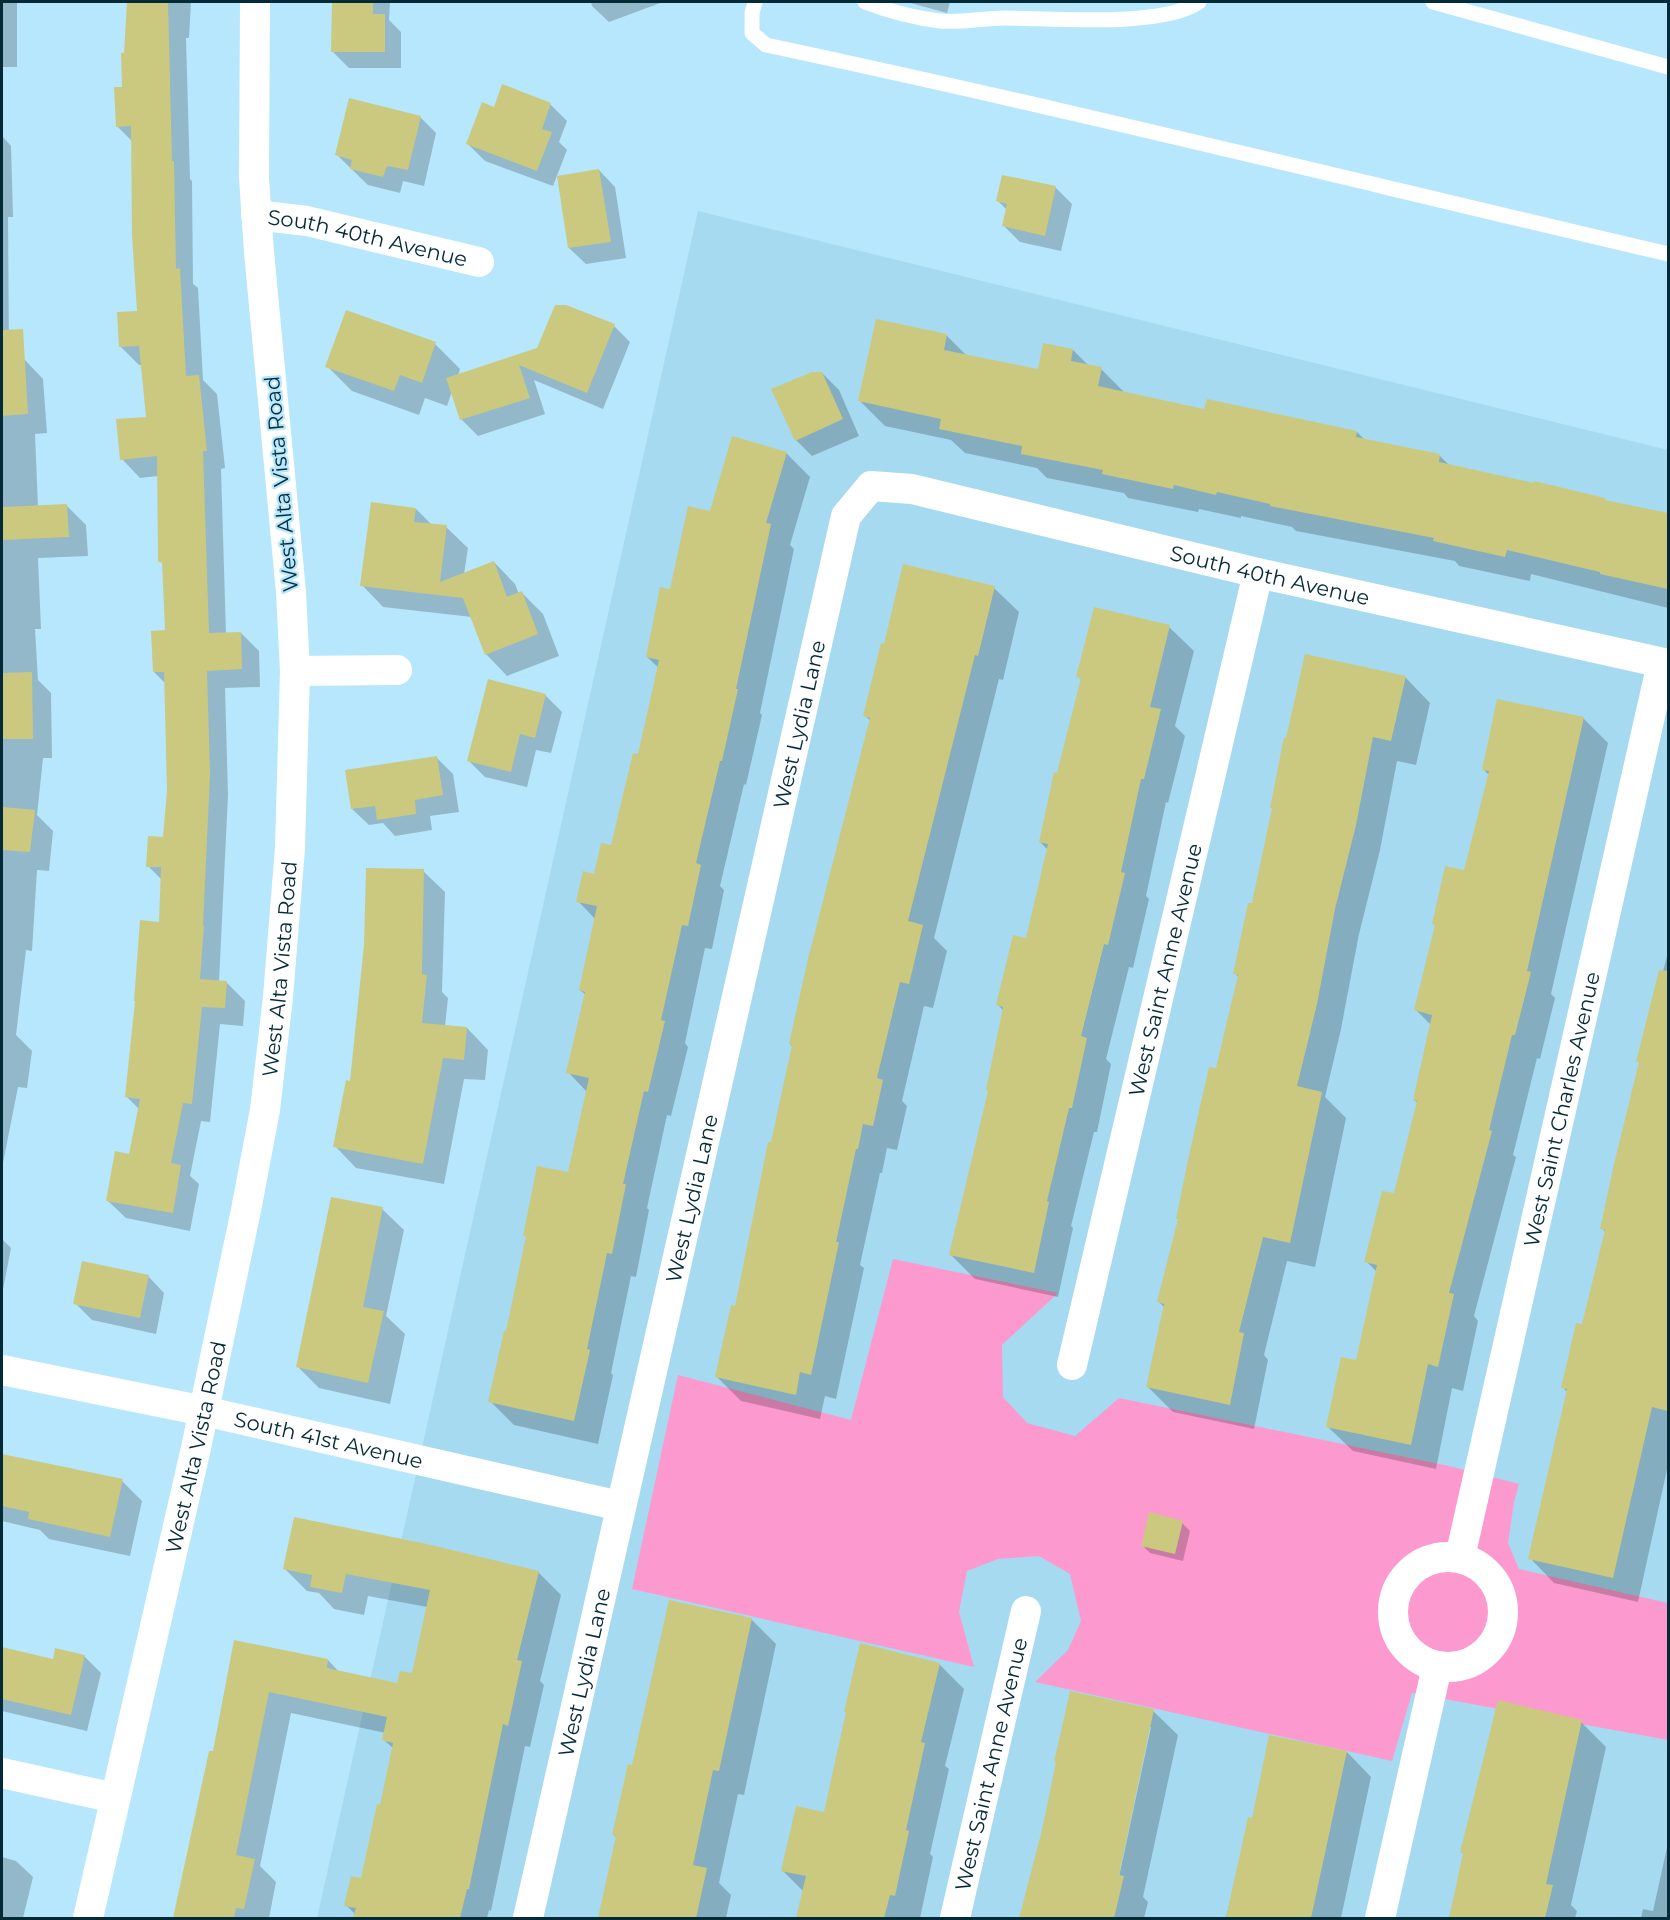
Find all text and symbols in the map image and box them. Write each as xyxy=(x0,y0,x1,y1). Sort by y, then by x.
street label: South 40th Avenue xyxy=(266,204,470,271)
street label: West Alta Vista Road xyxy=(259,375,303,593)
street label: South 40th Avenue xyxy=(1168,540,1372,610)
street label: West Lydia Lane xyxy=(768,638,830,811)
street label: West Saint Anne Avenue xyxy=(1123,841,1207,1099)
street label: West Alta Vista Road xyxy=(256,860,301,1078)
street label: West Saint Charles Avenue xyxy=(1518,969,1604,1249)
street label: West Lydia Lane xyxy=(660,1112,722,1285)
street label: West Alta Vista Road xyxy=(160,1339,231,1556)
street label: South 41st Avenue xyxy=(232,1406,426,1473)
street label: West Lydia Lane xyxy=(553,1586,615,1759)
street label: West Saint Anne Avenue xyxy=(949,1635,1032,1893)

